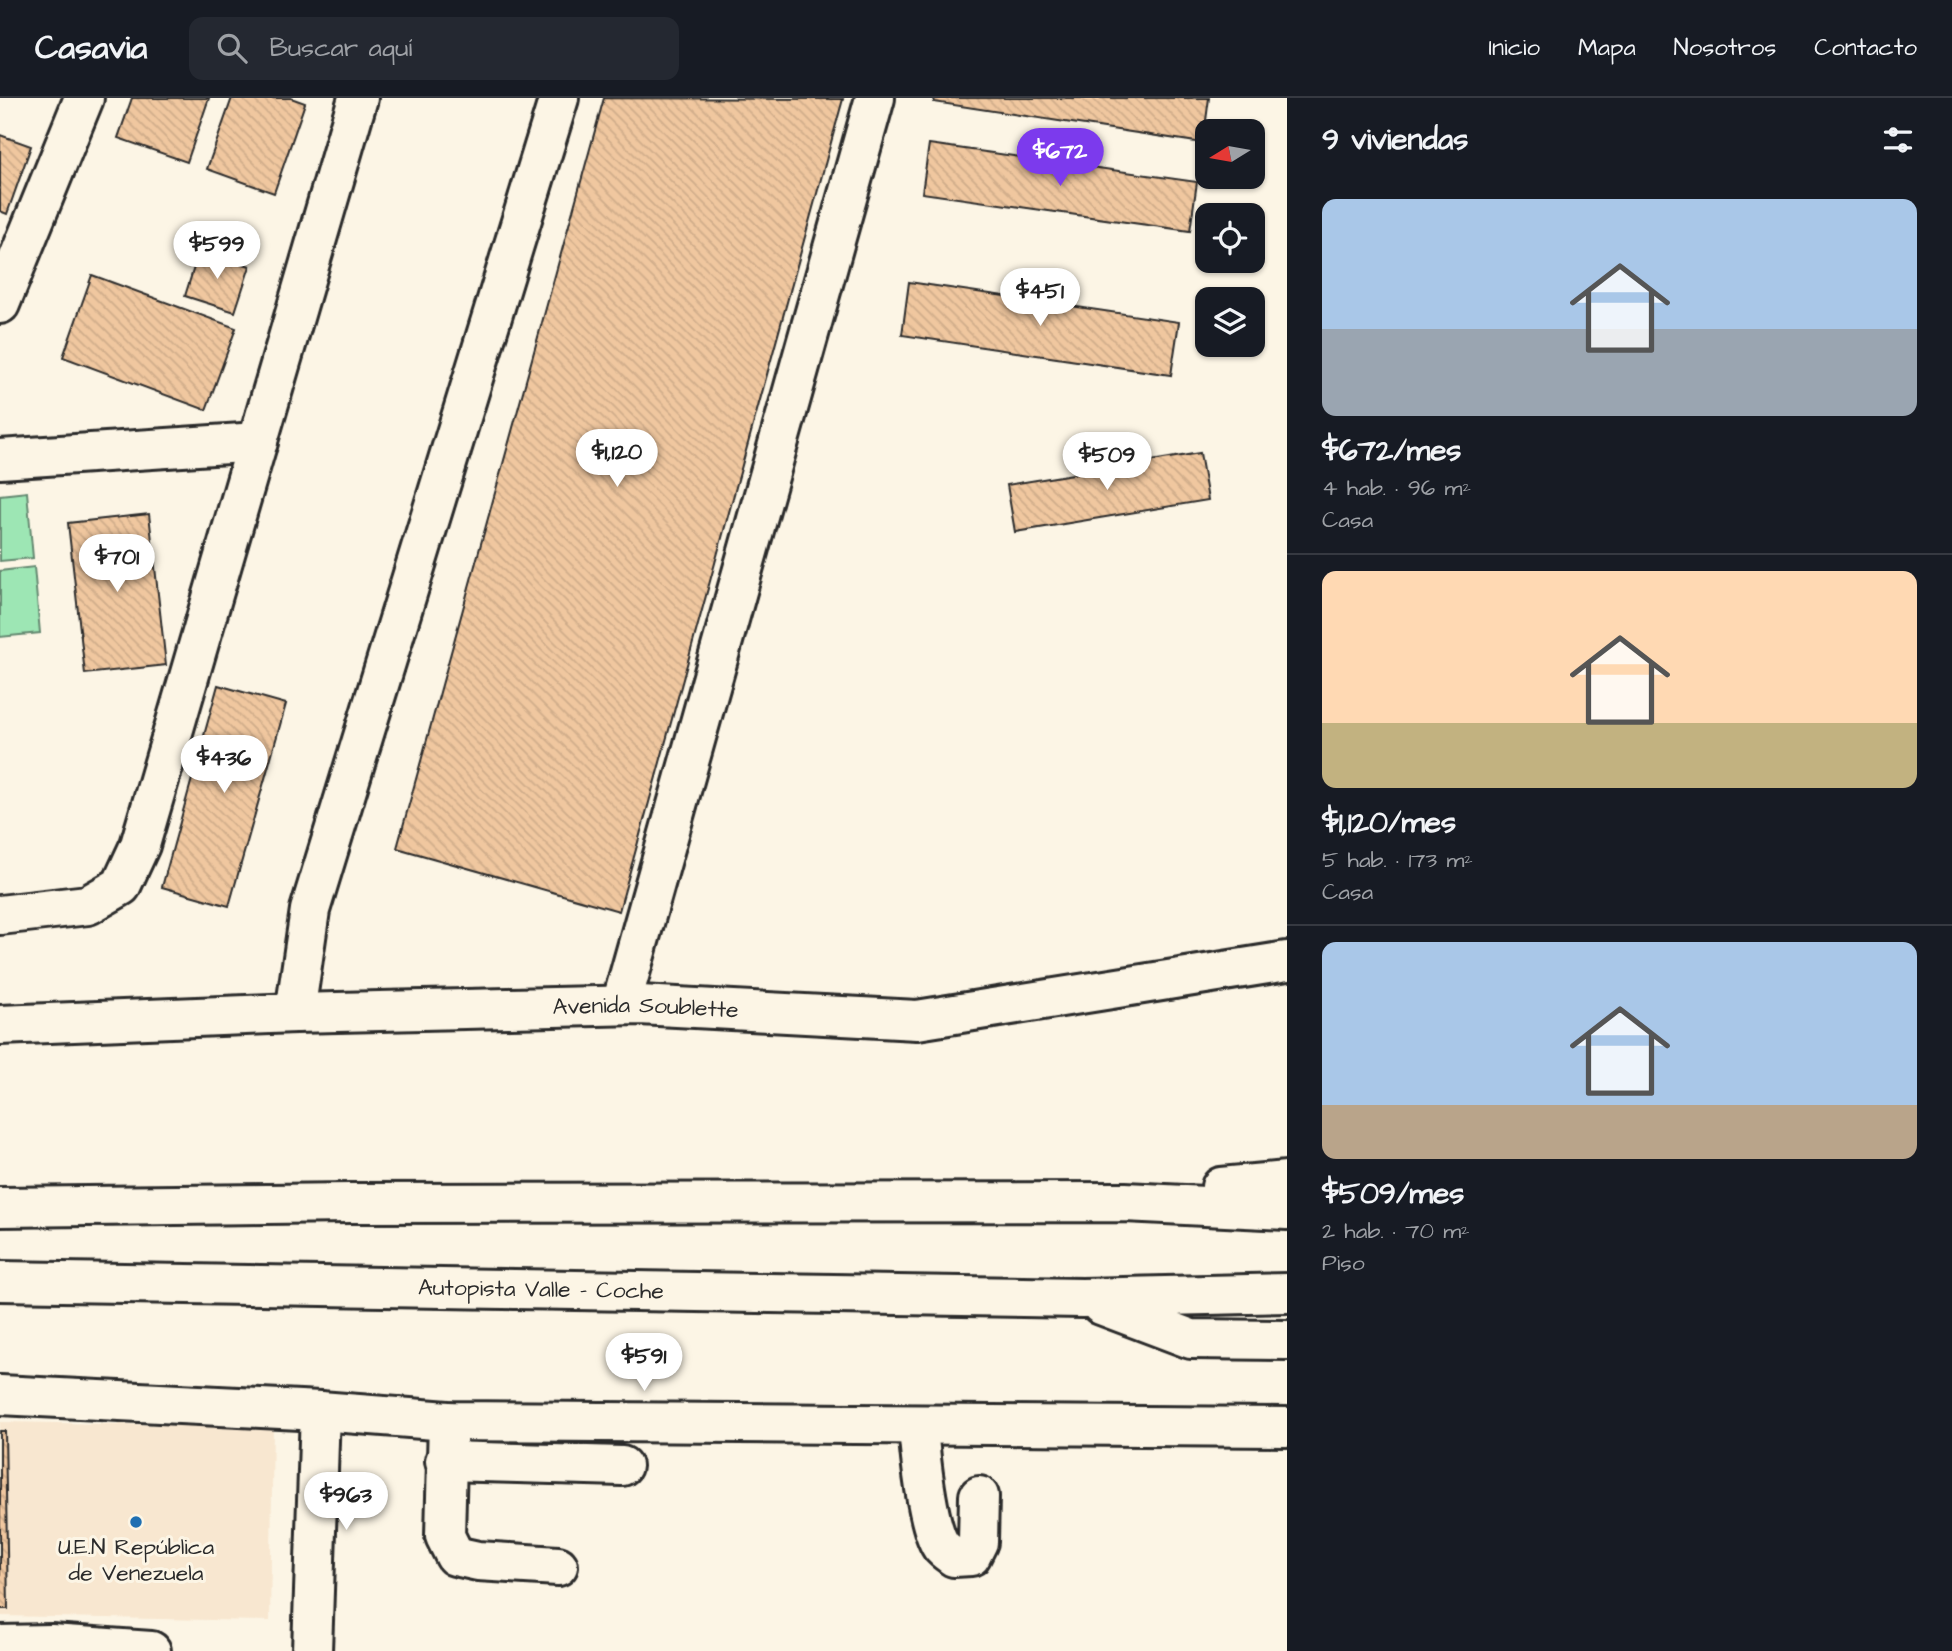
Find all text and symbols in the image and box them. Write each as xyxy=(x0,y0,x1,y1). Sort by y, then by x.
search box xyxy=(189,17,679,80)
text: Casavia xyxy=(35,25,147,71)
icon: search xyxy=(213,29,251,67)
text: Buscar aquí xyxy=(269,30,412,66)
text: Inicio xyxy=(1488,31,1540,65)
text: Mapa xyxy=(1578,31,1636,65)
text: Nosotros xyxy=(1674,31,1776,65)
text: Contacto xyxy=(1814,31,1917,65)
north arrow xyxy=(1195,119,1265,189)
map controls xyxy=(1195,119,1265,357)
text: 9 viviendas xyxy=(1322,119,1468,161)
icon: filters xyxy=(1879,121,1917,159)
pin: $672 xyxy=(1019,129,1101,188)
text: $672 xyxy=(1033,135,1087,167)
button: locate xyxy=(1195,203,1265,273)
pin: $599 xyxy=(176,222,258,281)
text: $599 xyxy=(189,228,245,260)
icon: home xyxy=(1557,245,1683,371)
pin: $451 xyxy=(999,268,1081,328)
text: $451 xyxy=(1016,275,1064,307)
button: layers xyxy=(1195,287,1265,357)
pin: $1,120 xyxy=(560,430,674,489)
text: $672/mes xyxy=(1322,430,1461,472)
pin: $509 xyxy=(1066,432,1148,492)
text: $1,120 xyxy=(592,436,642,468)
text: $509 xyxy=(1079,439,1135,471)
text: 4 hab. · 96 m² xyxy=(1322,472,1471,504)
text: Casa xyxy=(1322,504,1373,536)
pin: $701 xyxy=(76,534,158,594)
text: $701 xyxy=(95,541,139,573)
icon: home xyxy=(1557,617,1683,743)
pin: $436 xyxy=(183,736,265,795)
text: $436 xyxy=(197,742,251,774)
text: $1,120/mes xyxy=(1322,802,1456,844)
text: 5 hab. · 173 m² xyxy=(1322,844,1473,876)
text: Casa xyxy=(1322,876,1373,908)
icon: home xyxy=(1557,988,1683,1114)
street label: Avenida Soublette xyxy=(552,989,740,1026)
text: $509/mes xyxy=(1322,1173,1464,1215)
text: 2 hab. · 70 m² xyxy=(1322,1215,1470,1247)
text: Piso xyxy=(1322,1247,1365,1279)
street label: Autopista Valle - Coche xyxy=(418,1272,664,1307)
pin: $591 xyxy=(603,1334,685,1393)
text: $591 xyxy=(621,1340,667,1372)
pin: $963 xyxy=(305,1472,387,1532)
text: $963 xyxy=(320,1479,372,1511)
marker: U.E.N República de Venezuela xyxy=(128,1514,144,1530)
place label: U.E.N República de Venezuela xyxy=(58,1531,214,1589)

